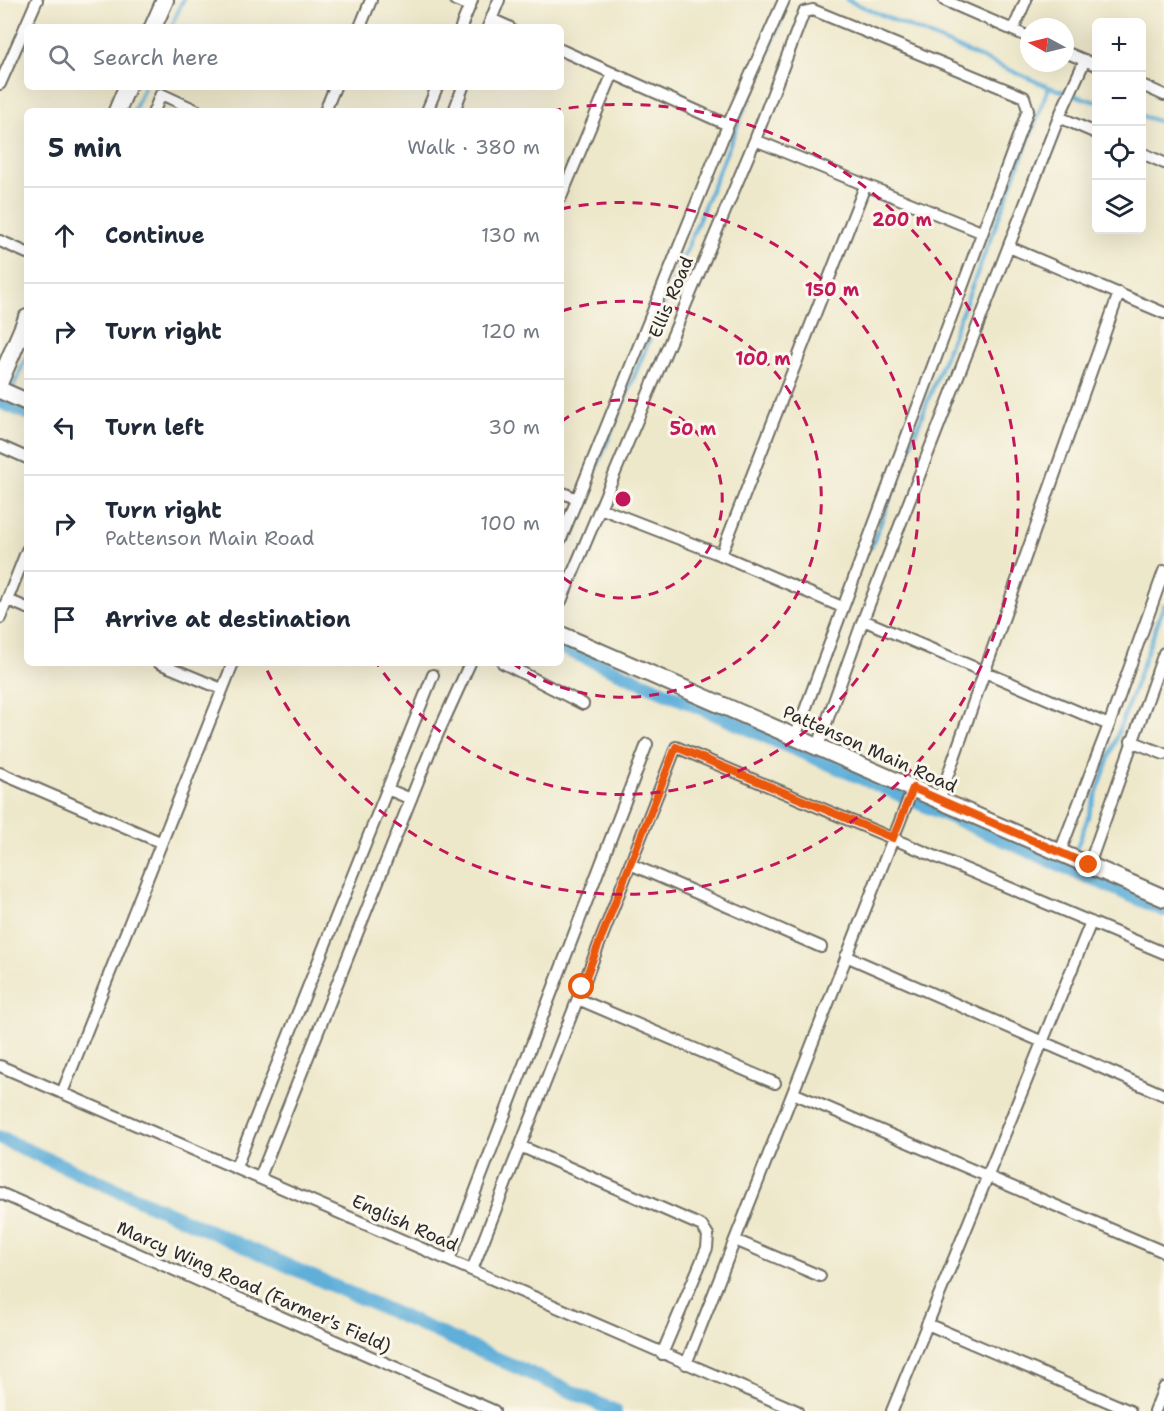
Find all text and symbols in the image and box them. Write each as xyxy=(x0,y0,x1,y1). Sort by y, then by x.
north arrow xyxy=(1020,18,1074,72)
map controls xyxy=(1092,18,1146,234)
button: + xyxy=(1092,18,1146,72)
search box xyxy=(24,24,564,90)
icon: search xyxy=(45,41,78,74)
text: Search here xyxy=(93,43,219,72)
button: − xyxy=(1092,72,1146,126)
button: locate xyxy=(1092,126,1146,180)
text: 5 min xyxy=(48,130,122,165)
text: Walk · 380 m xyxy=(407,134,540,160)
button: layers xyxy=(1092,180,1146,234)
text: 200 m xyxy=(872,208,933,232)
icon: ahead xyxy=(48,219,81,252)
text: Continue xyxy=(105,221,205,250)
text: 130 m xyxy=(481,222,540,248)
street label: Ellis Road xyxy=(643,252,699,342)
text: 150 m xyxy=(805,278,860,302)
icon: right xyxy=(48,315,81,348)
text: Turn right xyxy=(105,317,222,346)
text: 120 m xyxy=(481,318,540,344)
text: 100 m xyxy=(735,347,791,371)
icon: left xyxy=(48,411,81,444)
text: Turn left xyxy=(105,413,204,442)
text: 30 m xyxy=(488,414,540,440)
text: 50 m xyxy=(670,417,717,441)
centre of rings xyxy=(613,489,633,509)
text: Turn right xyxy=(105,496,222,525)
icon: right xyxy=(48,507,81,540)
text: 100 m xyxy=(480,510,540,536)
text: Pattenson Main Road xyxy=(105,525,314,551)
icon: arrive xyxy=(48,603,81,636)
text: Arrive at destination xyxy=(105,605,351,634)
street label: Pattenson Main Road xyxy=(779,700,961,798)
route end xyxy=(1075,851,1101,877)
route start xyxy=(568,973,594,999)
street label: English Road xyxy=(348,1189,462,1257)
street label: Marcy Wing Road (Farmer's Field) xyxy=(113,1216,395,1358)

